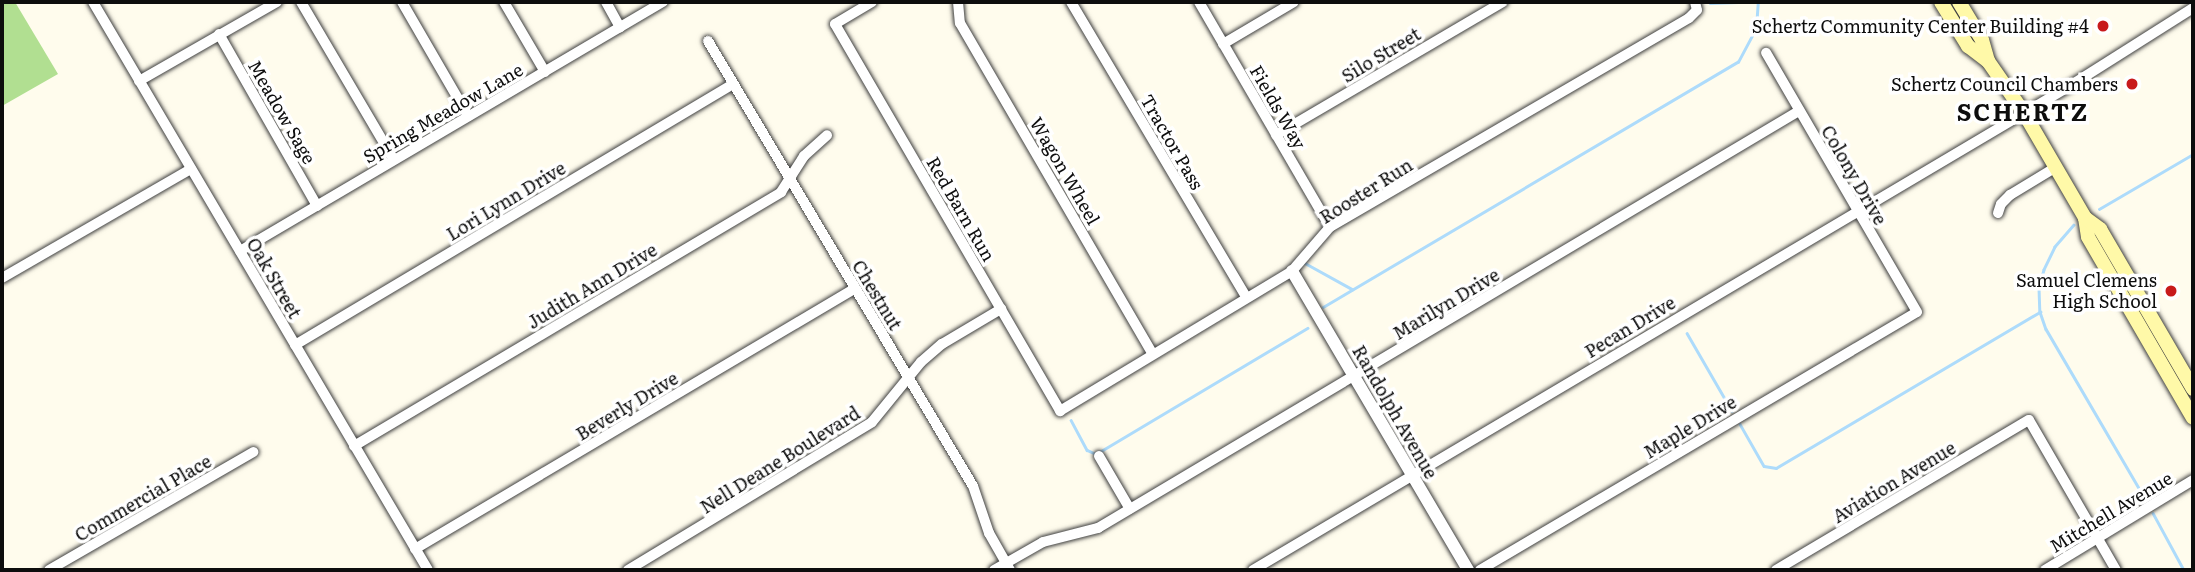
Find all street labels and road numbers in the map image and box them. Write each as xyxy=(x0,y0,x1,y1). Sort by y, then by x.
street label: Silo Street xyxy=(1338,23,1424,87)
street label: Meadow Sage xyxy=(244,56,320,168)
street label: Spring Meadow Lane xyxy=(359,58,527,168)
street label: Fields Way xyxy=(1245,61,1311,153)
street label: Tractor Pass xyxy=(1136,91,1208,193)
street label: Wagon Wheel xyxy=(1026,113,1104,229)
street label: Colony Drive xyxy=(1817,121,1891,229)
street label: Red Barn Run xyxy=(922,153,1000,265)
street label: Rooster Run xyxy=(1316,154,1416,228)
street label: Lori Lynn Drive xyxy=(443,157,569,245)
street label: Oak Street xyxy=(242,234,306,322)
street label: Judith Ann Drive xyxy=(523,239,661,333)
street label: Chestnut xyxy=(848,256,906,334)
street label: Marilyn Drive xyxy=(1389,264,1503,344)
street label: Pecan Drive xyxy=(1581,292,1679,362)
street label: Randolph Avenue xyxy=(1348,341,1442,483)
street label: Beverly Drive xyxy=(572,367,682,445)
street label: Maple Drive xyxy=(1640,391,1740,463)
street label: Nell Deane Boulevard xyxy=(696,402,864,518)
street label: Aviation Avenue xyxy=(1829,437,1959,527)
street label: Commercial Place xyxy=(71,450,215,546)
street label: Mitchell Avenue xyxy=(2046,467,2176,557)

